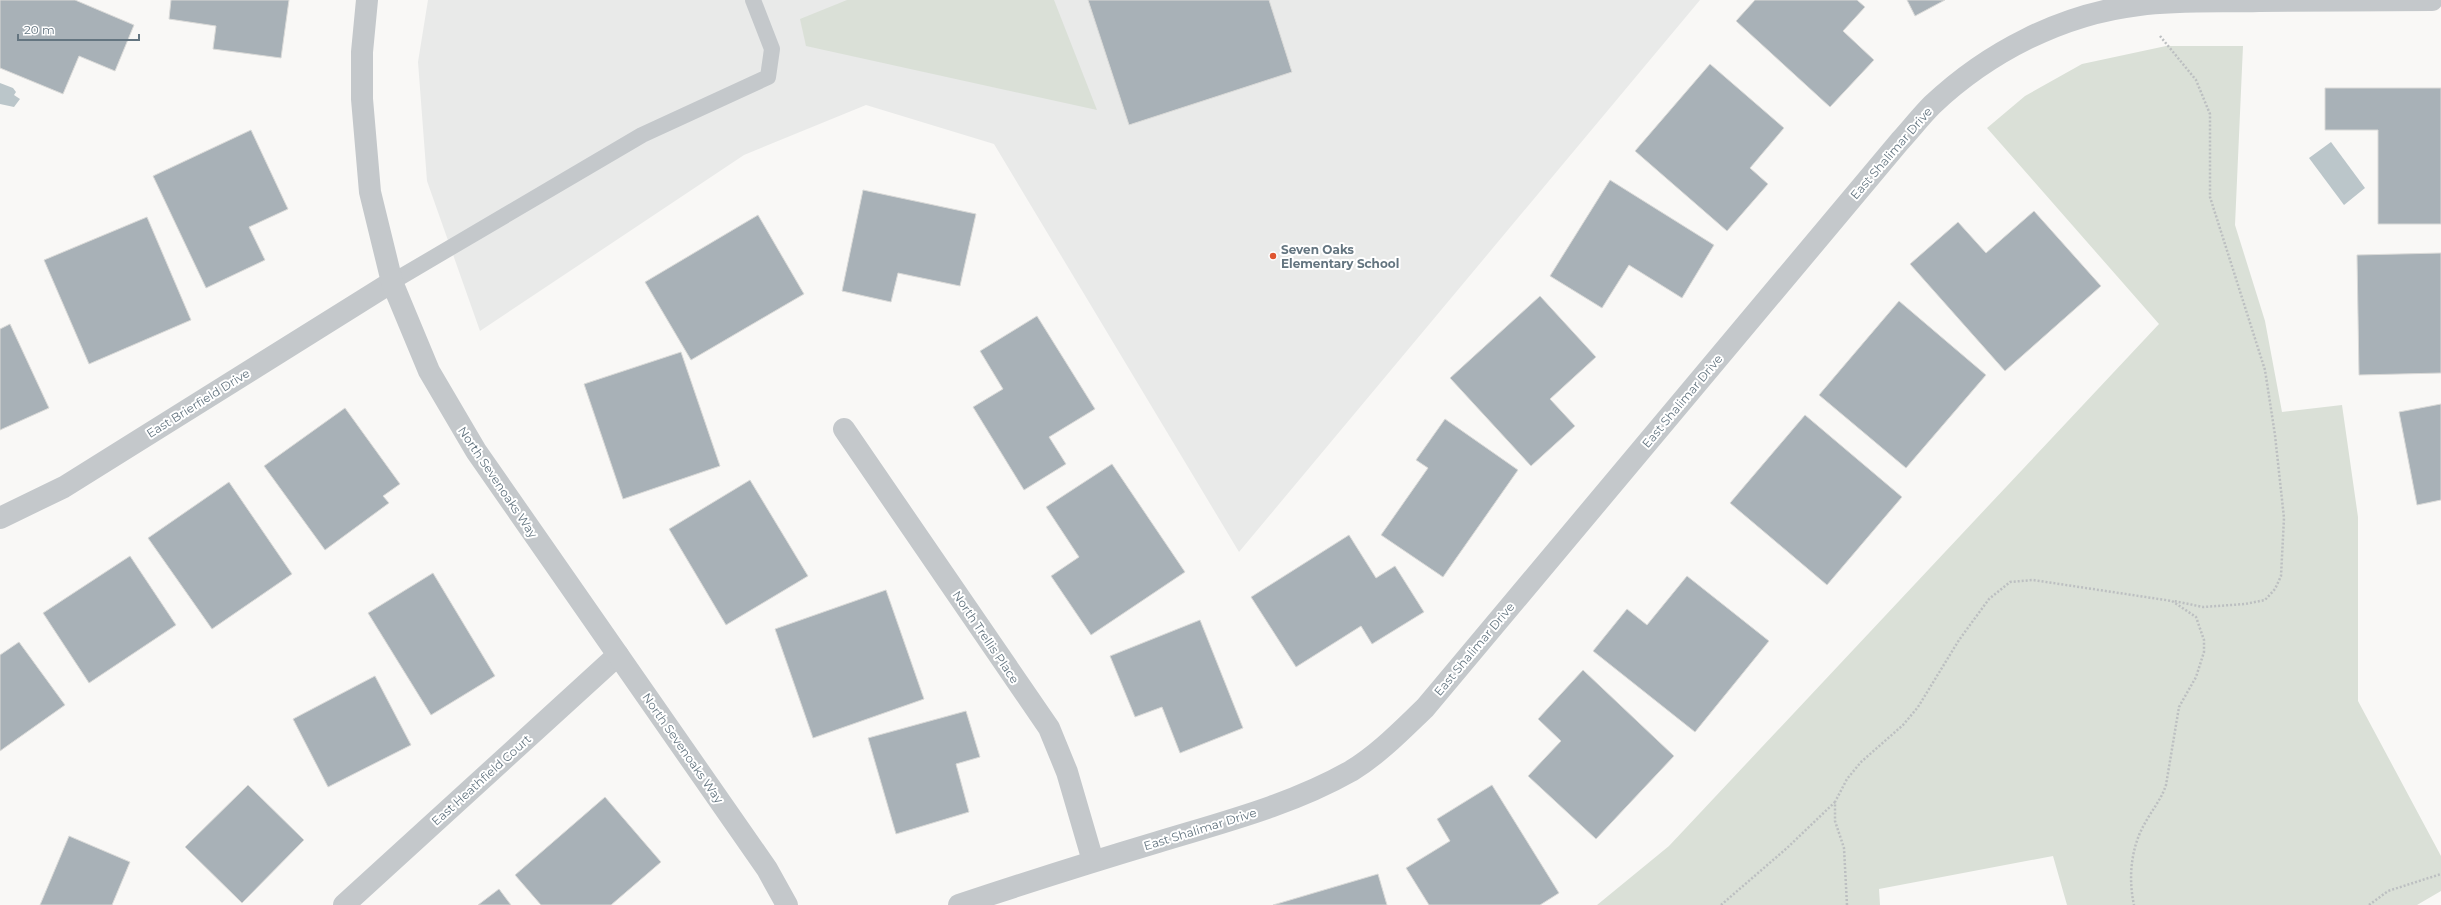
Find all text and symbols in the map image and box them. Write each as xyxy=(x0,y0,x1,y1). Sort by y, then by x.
scale bar xyxy=(18,16,139,42)
text: 20 m xyxy=(24,22,55,37)
street label: East Shalimar Drive xyxy=(1847,104,1935,202)
place label: Seven Oaks Elementary School xyxy=(1281,242,1399,271)
marker: Seven Oaks Elementary School xyxy=(1268,251,1278,261)
street label: East Shalimar Drive xyxy=(1639,351,1725,451)
street label: East Brierfield Drive xyxy=(144,365,252,441)
street label: North Sevenoaks Way xyxy=(455,423,541,541)
street label: North Trellis Place xyxy=(949,588,1023,686)
street label: East Shalimar Drive xyxy=(1431,599,1517,699)
street label: North Sevenoaks Way xyxy=(639,690,727,806)
street label: East Heathfield Court xyxy=(428,731,534,829)
street label: East Shalimar Drive xyxy=(1142,805,1258,853)

